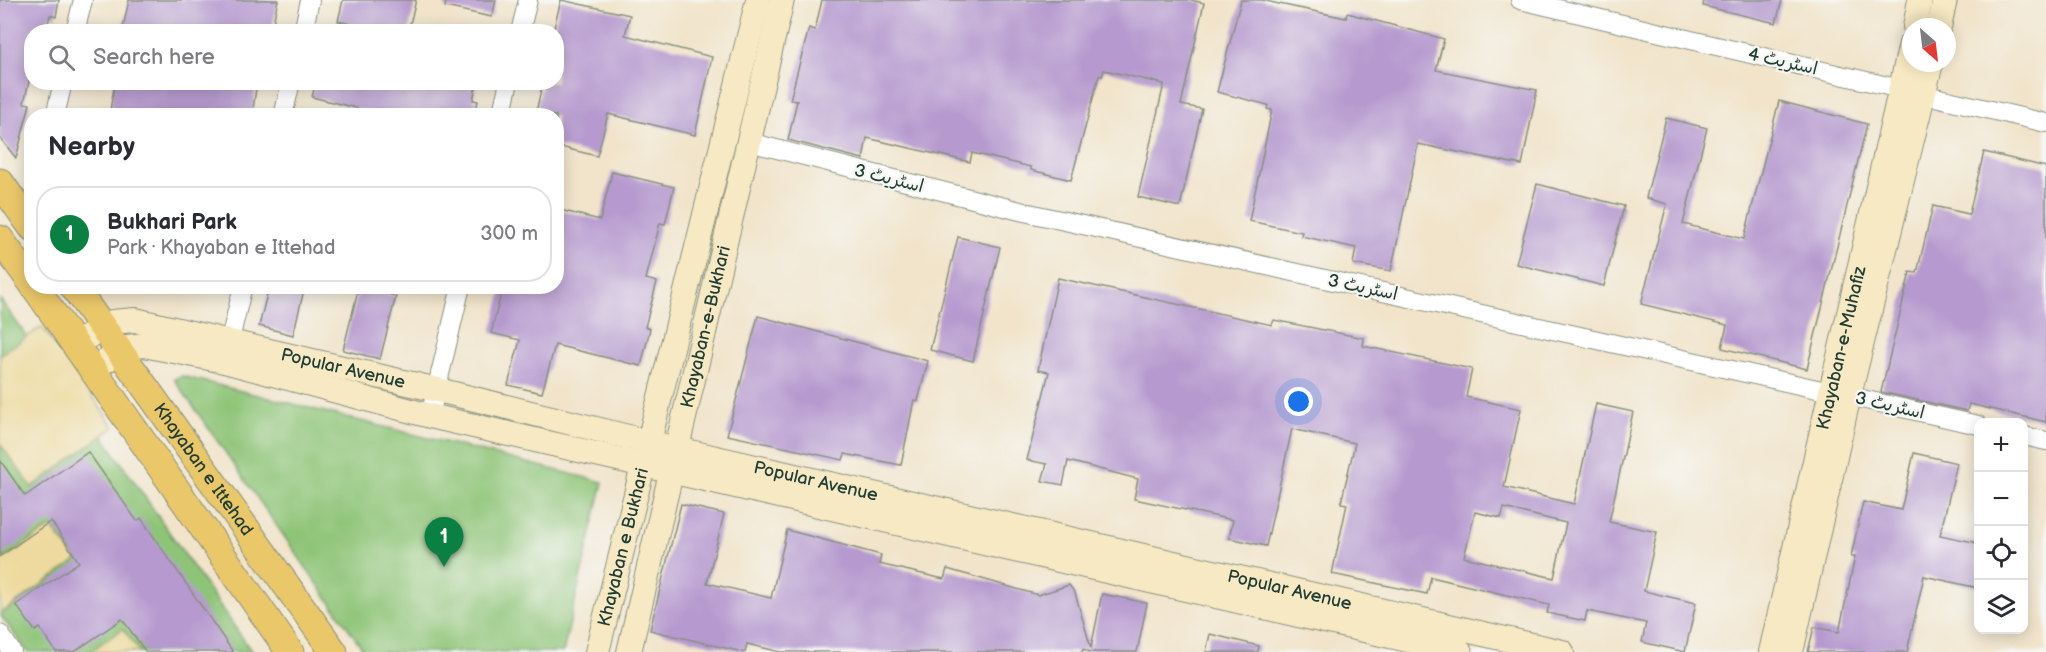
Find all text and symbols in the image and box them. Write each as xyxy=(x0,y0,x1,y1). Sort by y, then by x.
north arrow xyxy=(1902,18,1956,72)
search box xyxy=(24,24,564,90)
icon: search xyxy=(45,41,78,74)
street label: اسٹریٹ 4 xyxy=(1746,43,1820,80)
text: Search here xyxy=(93,44,215,71)
text: Nearby xyxy=(48,132,135,163)
street label: اسٹریٹ 3 xyxy=(852,160,926,197)
text: Bukhari Park xyxy=(107,209,237,236)
text: 1 xyxy=(65,222,74,246)
text: 300 m xyxy=(480,222,538,246)
text: Park · Khayaban e Ittehad xyxy=(107,236,335,260)
street label: Khayaban-e-Bukhari xyxy=(677,244,735,410)
street label: Khayaban-e-Muhafiz xyxy=(1813,264,1871,432)
street label: اسٹریٹ 3 xyxy=(1326,270,1400,305)
street label: Popular Avenue xyxy=(279,344,408,393)
your location xyxy=(1284,387,1313,416)
street label: اسٹریٹ 3 xyxy=(1853,387,1927,424)
street label: Khayaban e Ittehad xyxy=(149,399,258,540)
map controls xyxy=(1974,418,2028,634)
button: + xyxy=(1974,418,2028,472)
street label: Popular Avenue xyxy=(752,457,880,506)
street label: Khayaban e Bukhari xyxy=(594,466,653,629)
button: − xyxy=(1974,472,2028,526)
pin: 1 xyxy=(424,518,464,567)
button: locate xyxy=(1974,526,2028,580)
street label: Popular Avenue xyxy=(1225,566,1354,615)
button: layers xyxy=(1974,580,2028,634)

